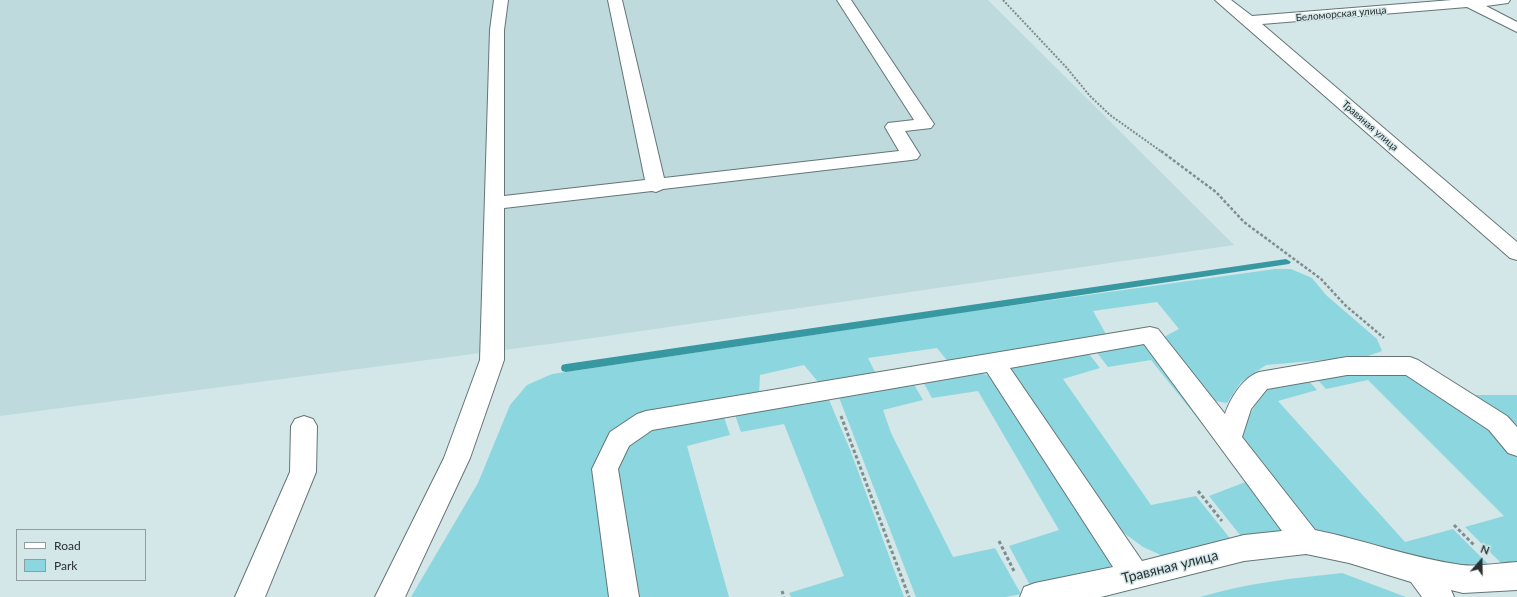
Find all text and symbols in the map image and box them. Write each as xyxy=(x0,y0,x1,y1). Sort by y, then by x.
street label: Беломорская улица xyxy=(1295,4,1387,24)
street label: Травяная улица xyxy=(1339,98,1401,154)
legend xyxy=(16,529,146,581)
text: Road xyxy=(54,538,81,553)
north arrow xyxy=(1461,541,1501,581)
text: N xyxy=(1479,542,1491,557)
street label: Травяная улица xyxy=(1120,547,1220,587)
text: Park xyxy=(54,558,77,573)

